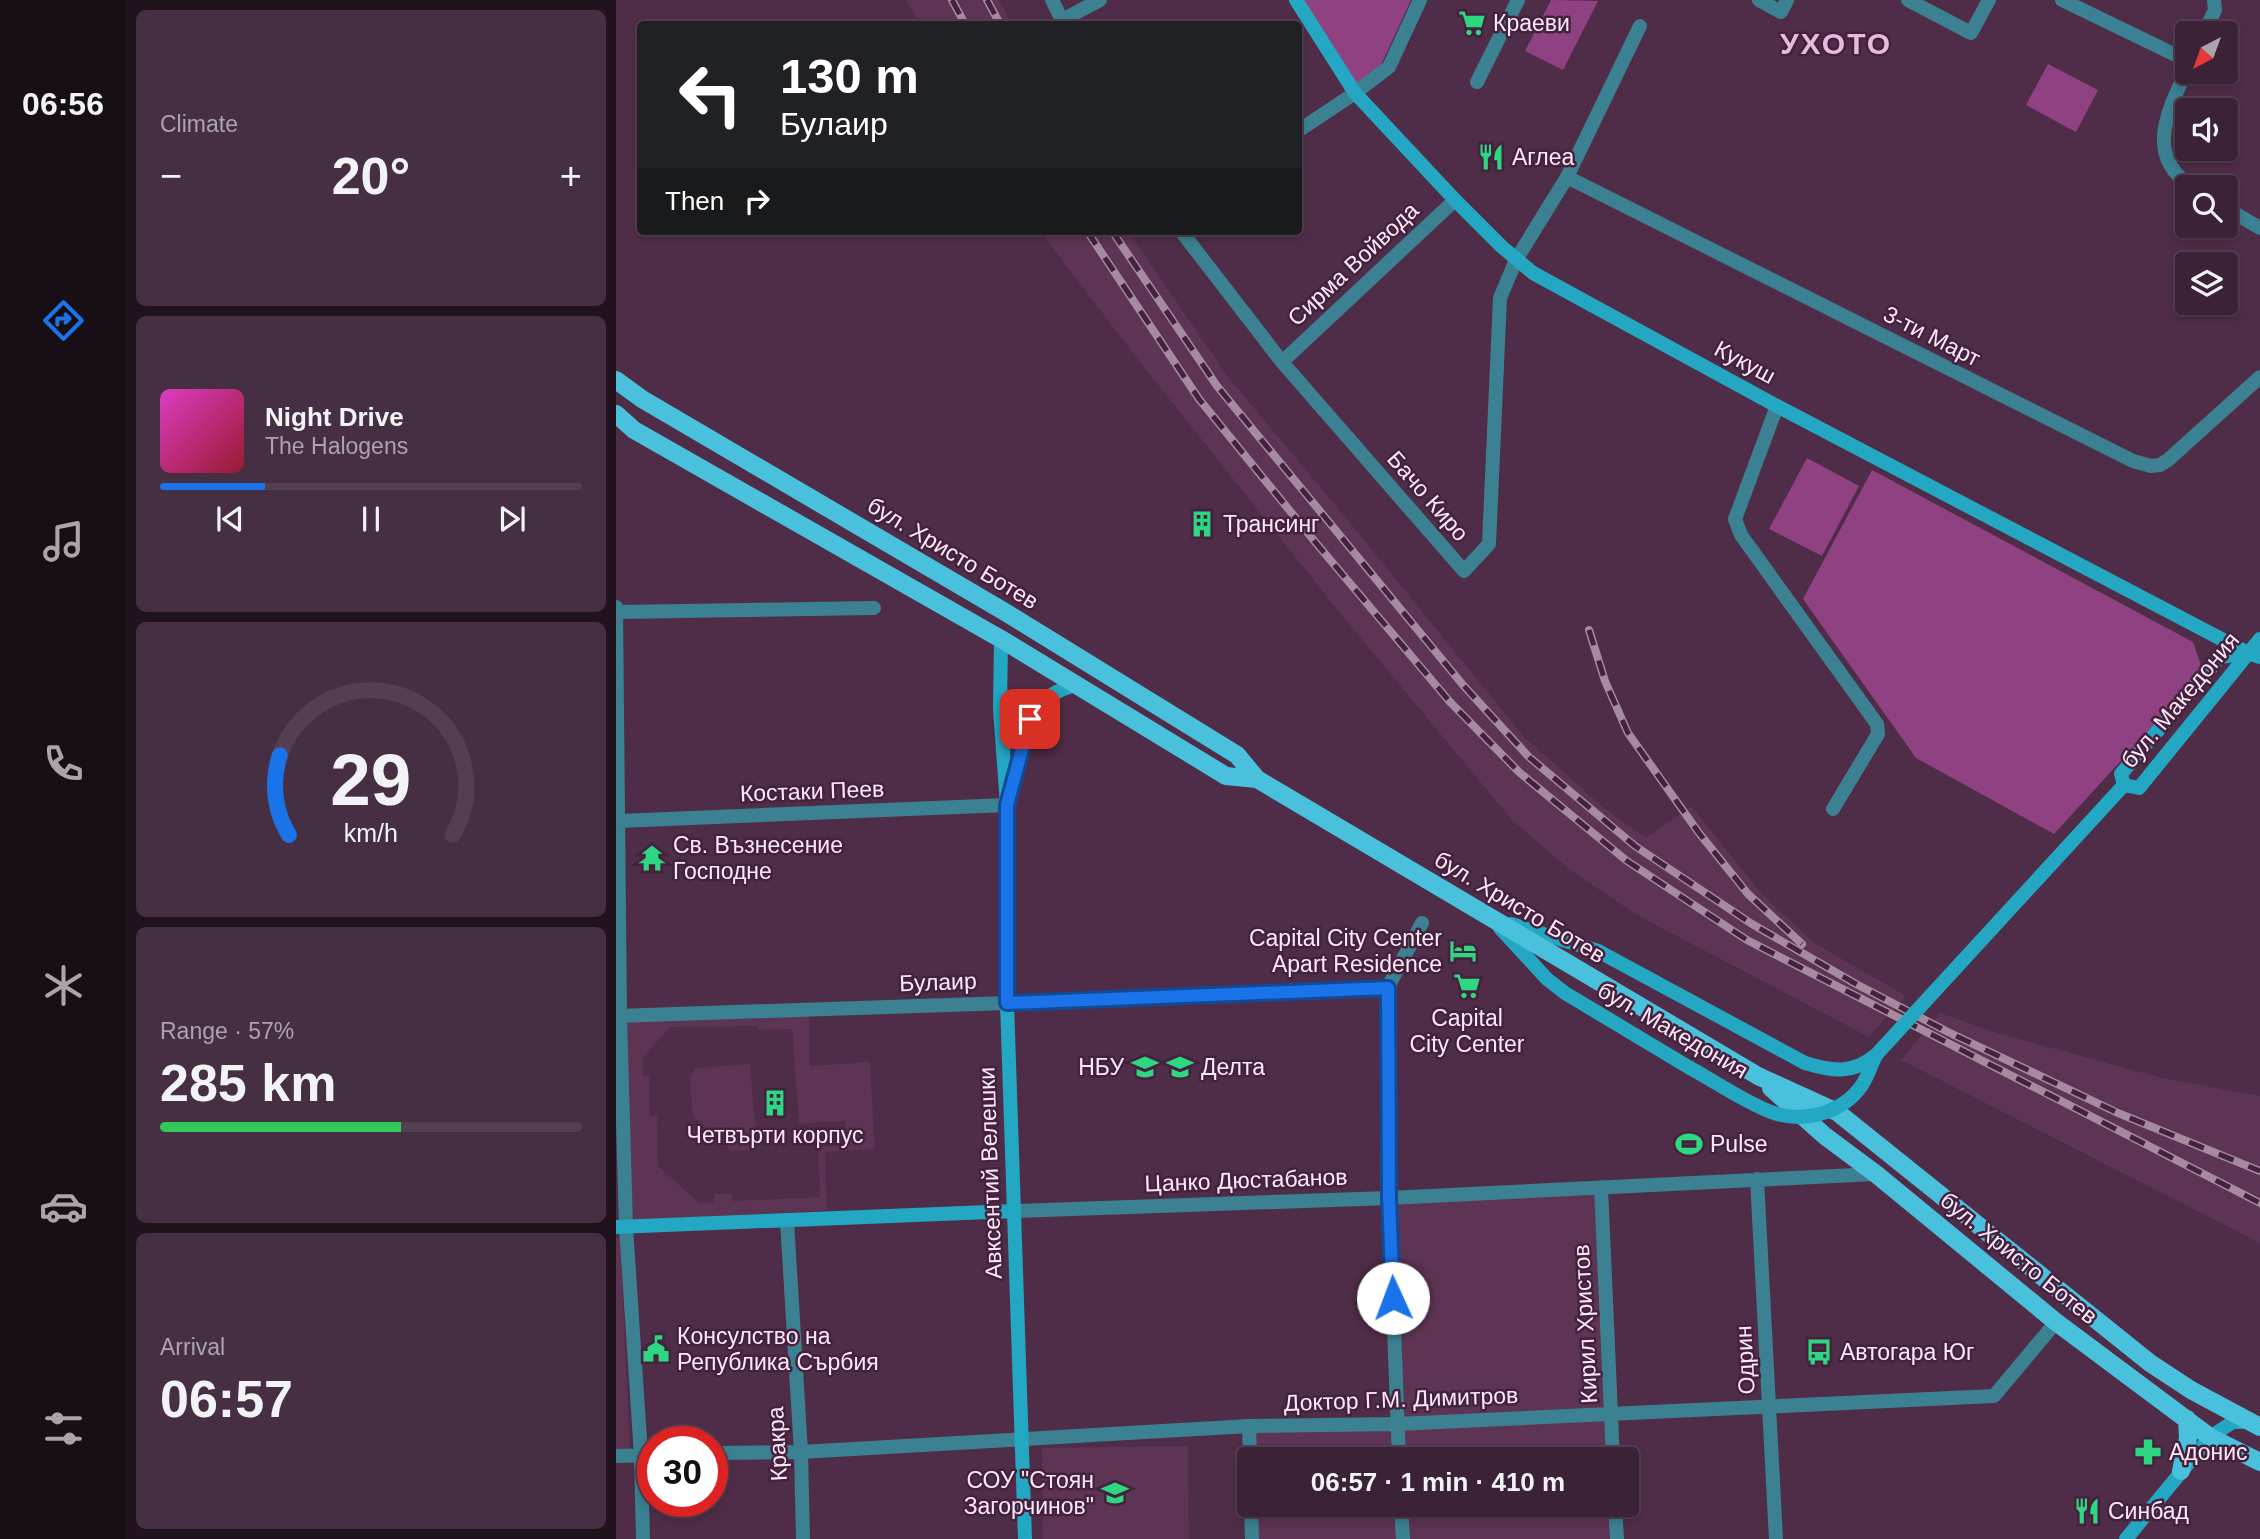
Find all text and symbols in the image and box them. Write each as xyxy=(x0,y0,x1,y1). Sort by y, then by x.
supermarket icon: Краеви xyxy=(1457,8,1487,38)
place label: Краеви xyxy=(1493,10,1570,36)
north arrow xyxy=(2175,21,2238,84)
map controls xyxy=(2175,21,2238,315)
district label: УХОТО xyxy=(1780,27,1892,60)
icon: left xyxy=(665,49,756,140)
text: 130 m xyxy=(780,49,919,103)
text: 06:56 xyxy=(22,86,104,122)
button: sound xyxy=(2175,98,2238,161)
text: Булаир xyxy=(780,106,888,142)
text: Climate xyxy=(160,111,238,137)
restaurant icon: Аглеа xyxy=(1476,142,1506,172)
place label: Аглеа xyxy=(1512,144,1574,170)
text: 20° xyxy=(332,147,410,205)
text: − xyxy=(160,155,182,197)
text: + xyxy=(560,155,582,197)
button: search xyxy=(2175,175,2238,238)
icon: right xyxy=(738,182,776,220)
text: Then xyxy=(665,186,724,216)
street label: Сирма Войвода xyxy=(1282,197,1424,331)
button: layers xyxy=(2175,252,2238,315)
icon: directions xyxy=(39,296,88,345)
street label: 3-ти Март xyxy=(1879,301,1985,372)
street label: Кукуш xyxy=(1710,335,1780,389)
text: Night Drive xyxy=(265,402,404,432)
text: The Halogens xyxy=(265,433,408,459)
street label: Бачо Киро xyxy=(1382,446,1474,546)
street label: бул. Христо Ботев xyxy=(863,492,1043,614)
icon: previous xyxy=(211,500,249,538)
icon: pause xyxy=(352,500,390,538)
icon: next xyxy=(493,500,531,538)
building icon: Трансинг xyxy=(1187,509,1217,539)
place label: Трансинг xyxy=(1223,511,1319,537)
icon: music xyxy=(39,517,88,566)
street label: бул. Македония xyxy=(2116,627,2244,773)
pin xyxy=(1000,689,1060,749)
icon: arrive xyxy=(1011,700,1049,738)
icon: phone xyxy=(39,739,88,788)
text: 29 xyxy=(331,740,411,821)
street label: Костаки Пеев xyxy=(739,775,885,807)
text: km/h xyxy=(344,819,398,847)
place label: Св. Възнесение Господне xyxy=(673,832,843,884)
temple icon: Св. Възнесение Господне xyxy=(637,843,667,873)
street label: бул. Христо Ботев xyxy=(1430,846,1610,968)
place label: Capital City Center Apart Residence xyxy=(1249,925,1442,977)
hotel icon: Capital City Center Apart Residence xyxy=(1448,936,1478,966)
icon: climate xyxy=(39,961,88,1010)
street label: Булаир xyxy=(899,968,977,996)
supermarket icon: Capital City Center xyxy=(1452,971,1482,1001)
street label: бул. Македония xyxy=(1593,977,1753,1083)
place label: Capital City Center xyxy=(1409,1005,1525,1057)
text: Range · 57% xyxy=(160,1018,294,1044)
school or university icon: НБУ xyxy=(1130,1052,1160,1082)
school or university icon: Делта xyxy=(1165,1052,1195,1082)
text: 285 km xyxy=(160,1054,336,1112)
place label: НБУ xyxy=(1078,1054,1124,1080)
place label: Делта xyxy=(1201,1054,1265,1080)
street label: Авксентий Велешки xyxy=(973,1066,1007,1280)
building icon: Четвърти корпус xyxy=(760,1088,790,1118)
place label: Четвърти корпус xyxy=(687,1122,863,1148)
sports icon: Pulse xyxy=(1674,1129,1704,1159)
place label: Pulse xyxy=(1710,1131,1768,1157)
street label: Цанко Дюстабанов xyxy=(1144,1163,1348,1197)
icon: car xyxy=(39,1182,88,1231)
street label: бул. Христо Ботев xyxy=(1935,1187,2103,1329)
street label: Кирил Христов xyxy=(1568,1244,1602,1404)
position arrow xyxy=(1356,1261,1430,1335)
place label: Консулство на Република Сърбия xyxy=(677,1323,879,1375)
street label: Одрин xyxy=(1730,1325,1760,1395)
text: Arrival xyxy=(160,1334,225,1360)
public building icon: Консулство на Република Сърбия xyxy=(641,1334,671,1364)
bus stop icon: Автогара Юг xyxy=(1804,1337,1834,1367)
place label: Автогара Юг xyxy=(1840,1339,1974,1365)
text: 06:57 xyxy=(160,1370,293,1428)
street label: Доктор Г.М. Димитров xyxy=(1283,1382,1519,1416)
icon: filters xyxy=(39,1404,88,1453)
street label: Кракра xyxy=(762,1406,792,1482)
speed limit sign: 30 xyxy=(637,1426,728,1517)
pharmacy icon: Адонис xyxy=(2133,1437,2163,1467)
place label: Адонис xyxy=(2169,1439,2248,1465)
place label: СОУ "Стоян Загорчинов" xyxy=(964,1467,1094,1519)
text: 06:57 · 1 min · 410 m xyxy=(1311,1467,1565,1497)
school or university icon: СОУ "Стоян Загорчинов" xyxy=(1100,1478,1130,1508)
restaurant icon: Синбад xyxy=(2072,1496,2102,1526)
place label: Синбад xyxy=(2108,1498,2190,1524)

